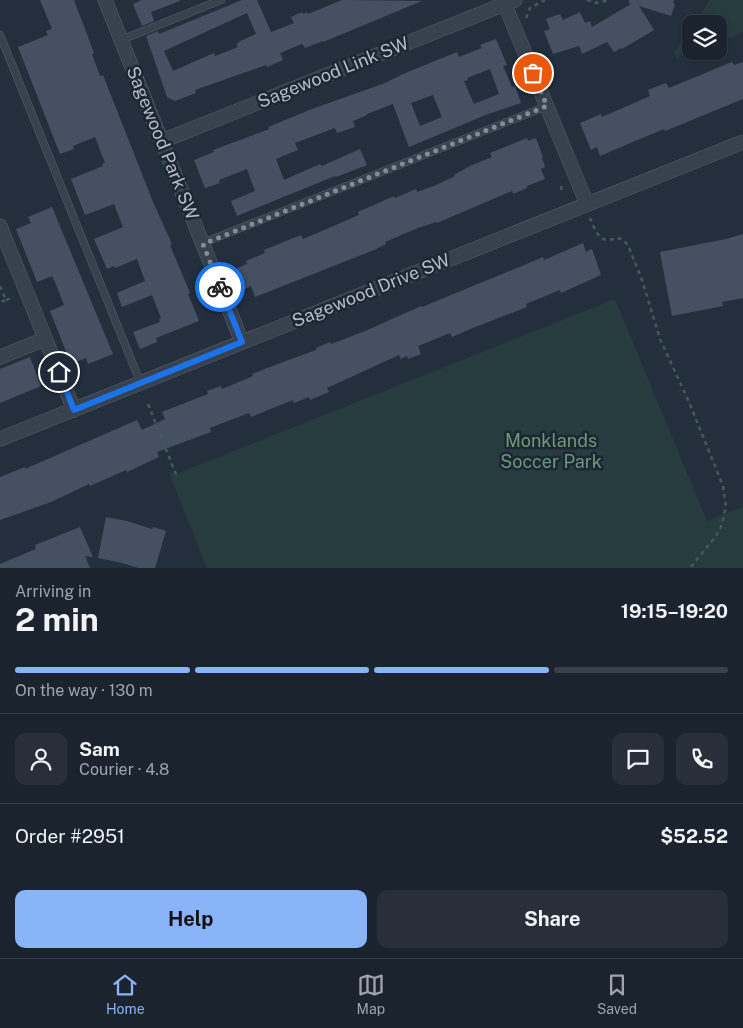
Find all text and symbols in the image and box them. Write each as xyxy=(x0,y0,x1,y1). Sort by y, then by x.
map controls xyxy=(682,15,727,60)
button: layers xyxy=(682,15,727,60)
street label: Sagewood Link SW xyxy=(254,32,412,112)
pin xyxy=(512,52,554,94)
icon: bag xyxy=(519,59,547,87)
street label: Sagewood Park SW xyxy=(123,63,203,223)
street label: Sagewood Drive SW xyxy=(289,249,453,331)
courier xyxy=(195,262,245,312)
icon: bike xyxy=(206,273,234,301)
pin xyxy=(38,351,80,393)
icon: home xyxy=(45,358,73,386)
park label: Monklands Soccer Park xyxy=(500,430,602,472)
text: Arriving in xyxy=(15,582,91,601)
text: 19:15–19:20 xyxy=(621,600,728,622)
text: 2 min xyxy=(15,601,99,638)
text: On the way · 130 m xyxy=(15,681,153,700)
button: person xyxy=(15,733,67,785)
button: chat xyxy=(612,733,664,785)
button: phone xyxy=(676,733,728,785)
text: Sam xyxy=(79,738,120,760)
text: Courier · 4.8 xyxy=(79,760,169,779)
text: Order #2951 xyxy=(15,825,125,847)
text: $52.52 xyxy=(660,825,728,847)
button: Help xyxy=(15,890,367,948)
button: Share xyxy=(377,890,728,948)
tab: Home xyxy=(106,971,145,1017)
tab: Map xyxy=(357,971,385,1017)
tab: Saved xyxy=(597,971,637,1017)

